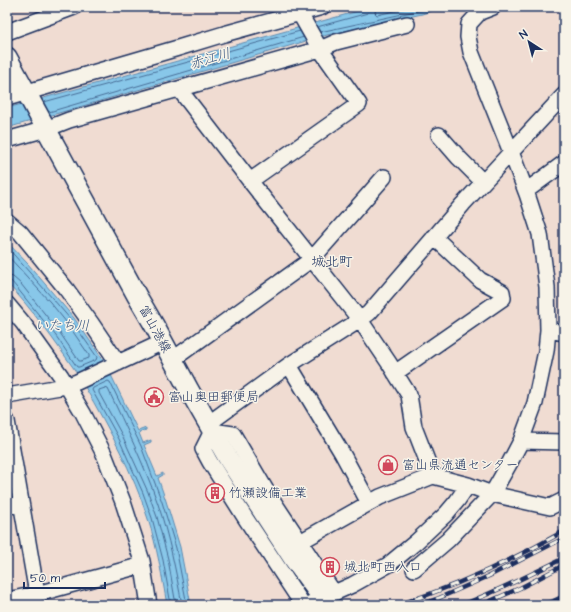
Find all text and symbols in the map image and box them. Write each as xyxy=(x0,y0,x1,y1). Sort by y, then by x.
north arrow xyxy=(509,22,549,62)
text: N xyxy=(516,26,531,42)
water label: 赤江川 xyxy=(187,44,233,74)
district label: 城北町 xyxy=(311,252,353,272)
street label: 富山港線 xyxy=(135,302,176,357)
water label: いたち川 xyxy=(35,316,89,336)
public building icon: 富山奥田郵便局 xyxy=(143,386,165,408)
place label: 富山奥田郵便局 xyxy=(168,388,259,406)
shop icon: 富山県流通センター xyxy=(377,454,399,476)
place label: 富山県流通センター xyxy=(402,456,518,474)
building icon: 竹瀬設備工業 xyxy=(204,482,226,504)
place label: 竹瀬設備工業 xyxy=(229,484,307,502)
building icon: 城北町西入口 xyxy=(319,556,341,578)
place label: 城北町西入口 xyxy=(344,558,422,576)
scale bar xyxy=(24,564,105,590)
text: 50 m xyxy=(30,570,61,587)

